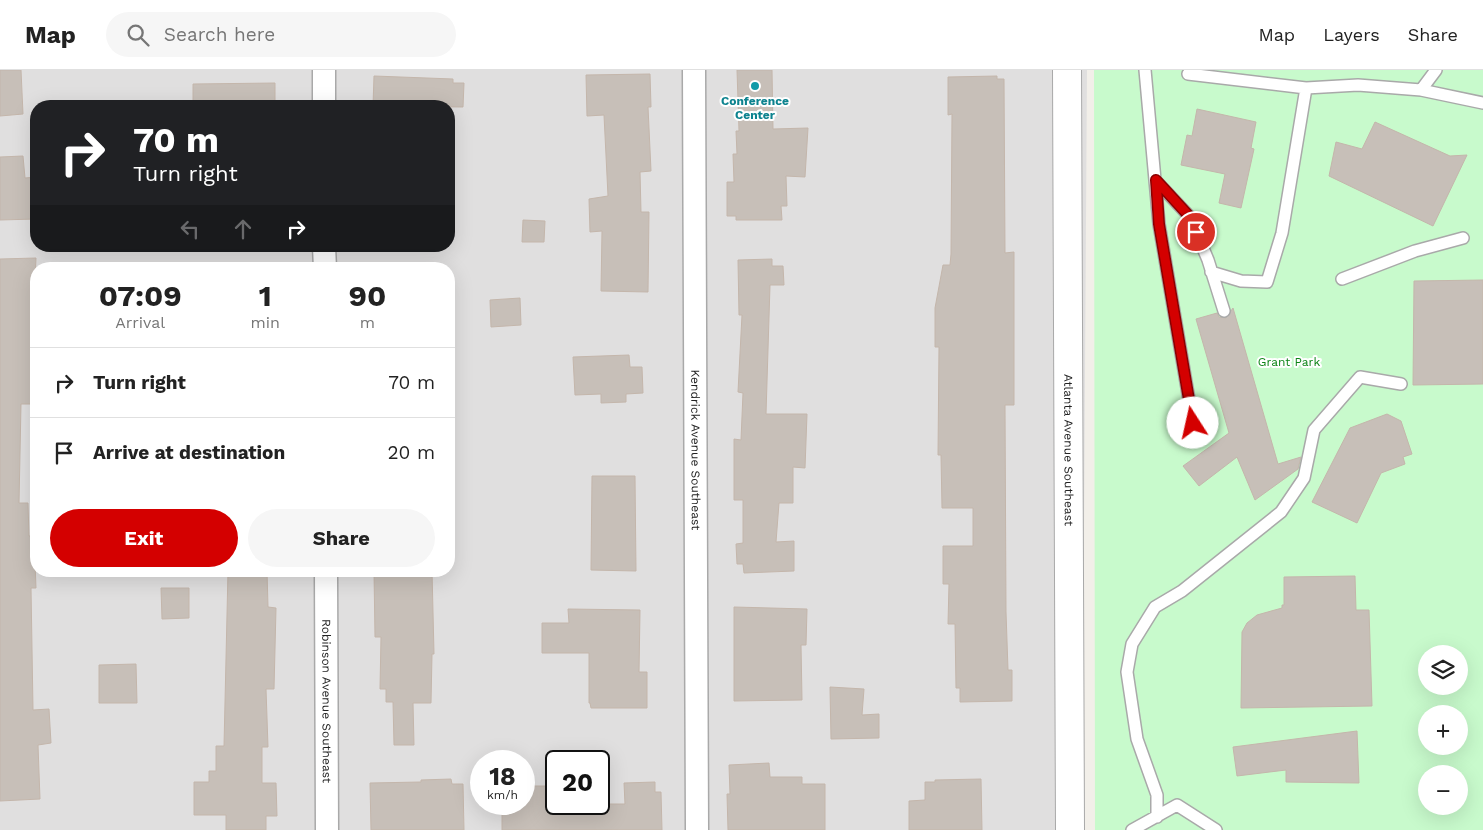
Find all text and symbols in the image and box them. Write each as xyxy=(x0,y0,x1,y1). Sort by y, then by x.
search box xyxy=(106,12,456,57)
text: Map xyxy=(25,21,76,49)
icon: search xyxy=(124,21,152,49)
text: Search here xyxy=(164,23,275,46)
text: Map xyxy=(1258,24,1295,45)
text: Layers xyxy=(1323,24,1380,45)
text: Share xyxy=(1408,24,1458,45)
marker: Conference Center xyxy=(749,80,761,92)
place label: Conference Center xyxy=(721,94,789,122)
text: 70 m xyxy=(133,119,219,161)
icon: right xyxy=(50,120,115,185)
text: Turn right xyxy=(133,161,238,186)
pin xyxy=(1175,211,1217,253)
icon: left xyxy=(176,215,204,243)
icon: ahead xyxy=(229,215,257,243)
icon: right xyxy=(282,215,310,243)
icon: arrive xyxy=(1182,218,1210,246)
text: 07:09 xyxy=(99,278,182,313)
text: 1 xyxy=(259,278,272,313)
text: 90 xyxy=(349,278,386,313)
text: Arrival xyxy=(115,313,165,332)
text: min xyxy=(250,313,280,332)
text: m xyxy=(360,313,375,332)
park label: Grant Park xyxy=(1258,355,1320,369)
icon: right xyxy=(50,369,78,397)
street label: Kendrick Avenue Southeast xyxy=(688,370,703,530)
text: Turn right xyxy=(93,371,186,394)
text: 70 m xyxy=(388,371,435,394)
street label: Atlanta Avenue Southeast xyxy=(1061,374,1076,526)
position arrow xyxy=(1166,396,1218,448)
icon: arrive xyxy=(50,439,78,467)
text: Arrive at destination xyxy=(93,441,285,464)
text: 20 m xyxy=(388,441,435,464)
button: Exit xyxy=(50,509,238,567)
button: Share xyxy=(248,509,435,567)
street label: Robinson Avenue Southeast xyxy=(319,619,334,783)
map controls xyxy=(1418,645,1468,815)
button: layers xyxy=(1418,645,1468,695)
button: + xyxy=(1418,705,1468,755)
speed limit sign: 20 xyxy=(545,750,610,815)
text: 18 xyxy=(489,762,516,791)
button: − xyxy=(1418,765,1468,815)
text: km/h xyxy=(487,788,518,802)

